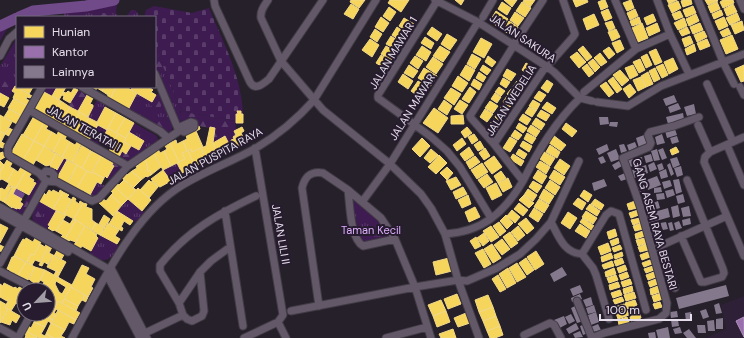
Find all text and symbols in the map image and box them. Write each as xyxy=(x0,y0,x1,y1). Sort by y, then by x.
street label: JALAN SAKURA xyxy=(487,11,559,65)
street label: JALAN MAWAR 1 xyxy=(366,14,420,92)
legend xyxy=(16,16,156,88)
text: Hunian xyxy=(52,24,90,40)
text: Kantor xyxy=(52,44,89,60)
street label: JALAN WEDELIA xyxy=(483,62,539,138)
text: Lainnya xyxy=(52,64,94,80)
street label: JALAN MAWAR xyxy=(386,71,438,143)
street label: JALAN TERATAI I xyxy=(45,102,123,154)
street label: JALAN PUSPITA RAYA xyxy=(165,124,265,188)
street label: GANG ASEM RAYA BESTARI xyxy=(630,157,680,291)
street label: JALAN LILI II xyxy=(269,203,293,265)
park label: Taman Kecil xyxy=(341,223,401,237)
north arrow xyxy=(16,282,56,322)
scale bar xyxy=(600,296,691,322)
text: U xyxy=(19,300,35,313)
text: 100 m xyxy=(606,302,640,318)

